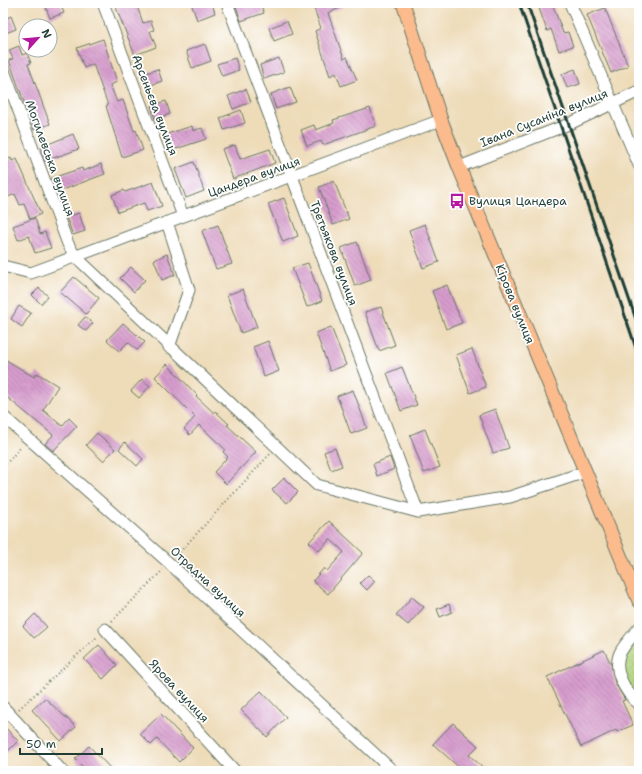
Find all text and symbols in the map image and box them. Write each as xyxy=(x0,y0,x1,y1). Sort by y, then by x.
north arrow xyxy=(18,18,58,58)
text: N xyxy=(38,26,55,41)
street label: Арсеньєва вулиця xyxy=(128,52,182,158)
street label: Івана Сусаніна вулиця xyxy=(478,85,610,151)
street label: Могилевська вулиця xyxy=(21,98,79,218)
street label: Цандера вулиця xyxy=(206,153,302,201)
bus stop icon: Вулиця Цандера xyxy=(448,192,466,210)
place label: Вулиця Цандера xyxy=(469,193,567,209)
street label: Третьякова вулиця xyxy=(307,198,361,308)
street label: Кірова вулиця xyxy=(492,262,538,346)
street label: Отрадна вулиця xyxy=(167,543,249,621)
street label: Ярова вулиця xyxy=(146,656,212,726)
scale bar xyxy=(20,730,102,756)
text: 50 m xyxy=(26,736,56,752)

